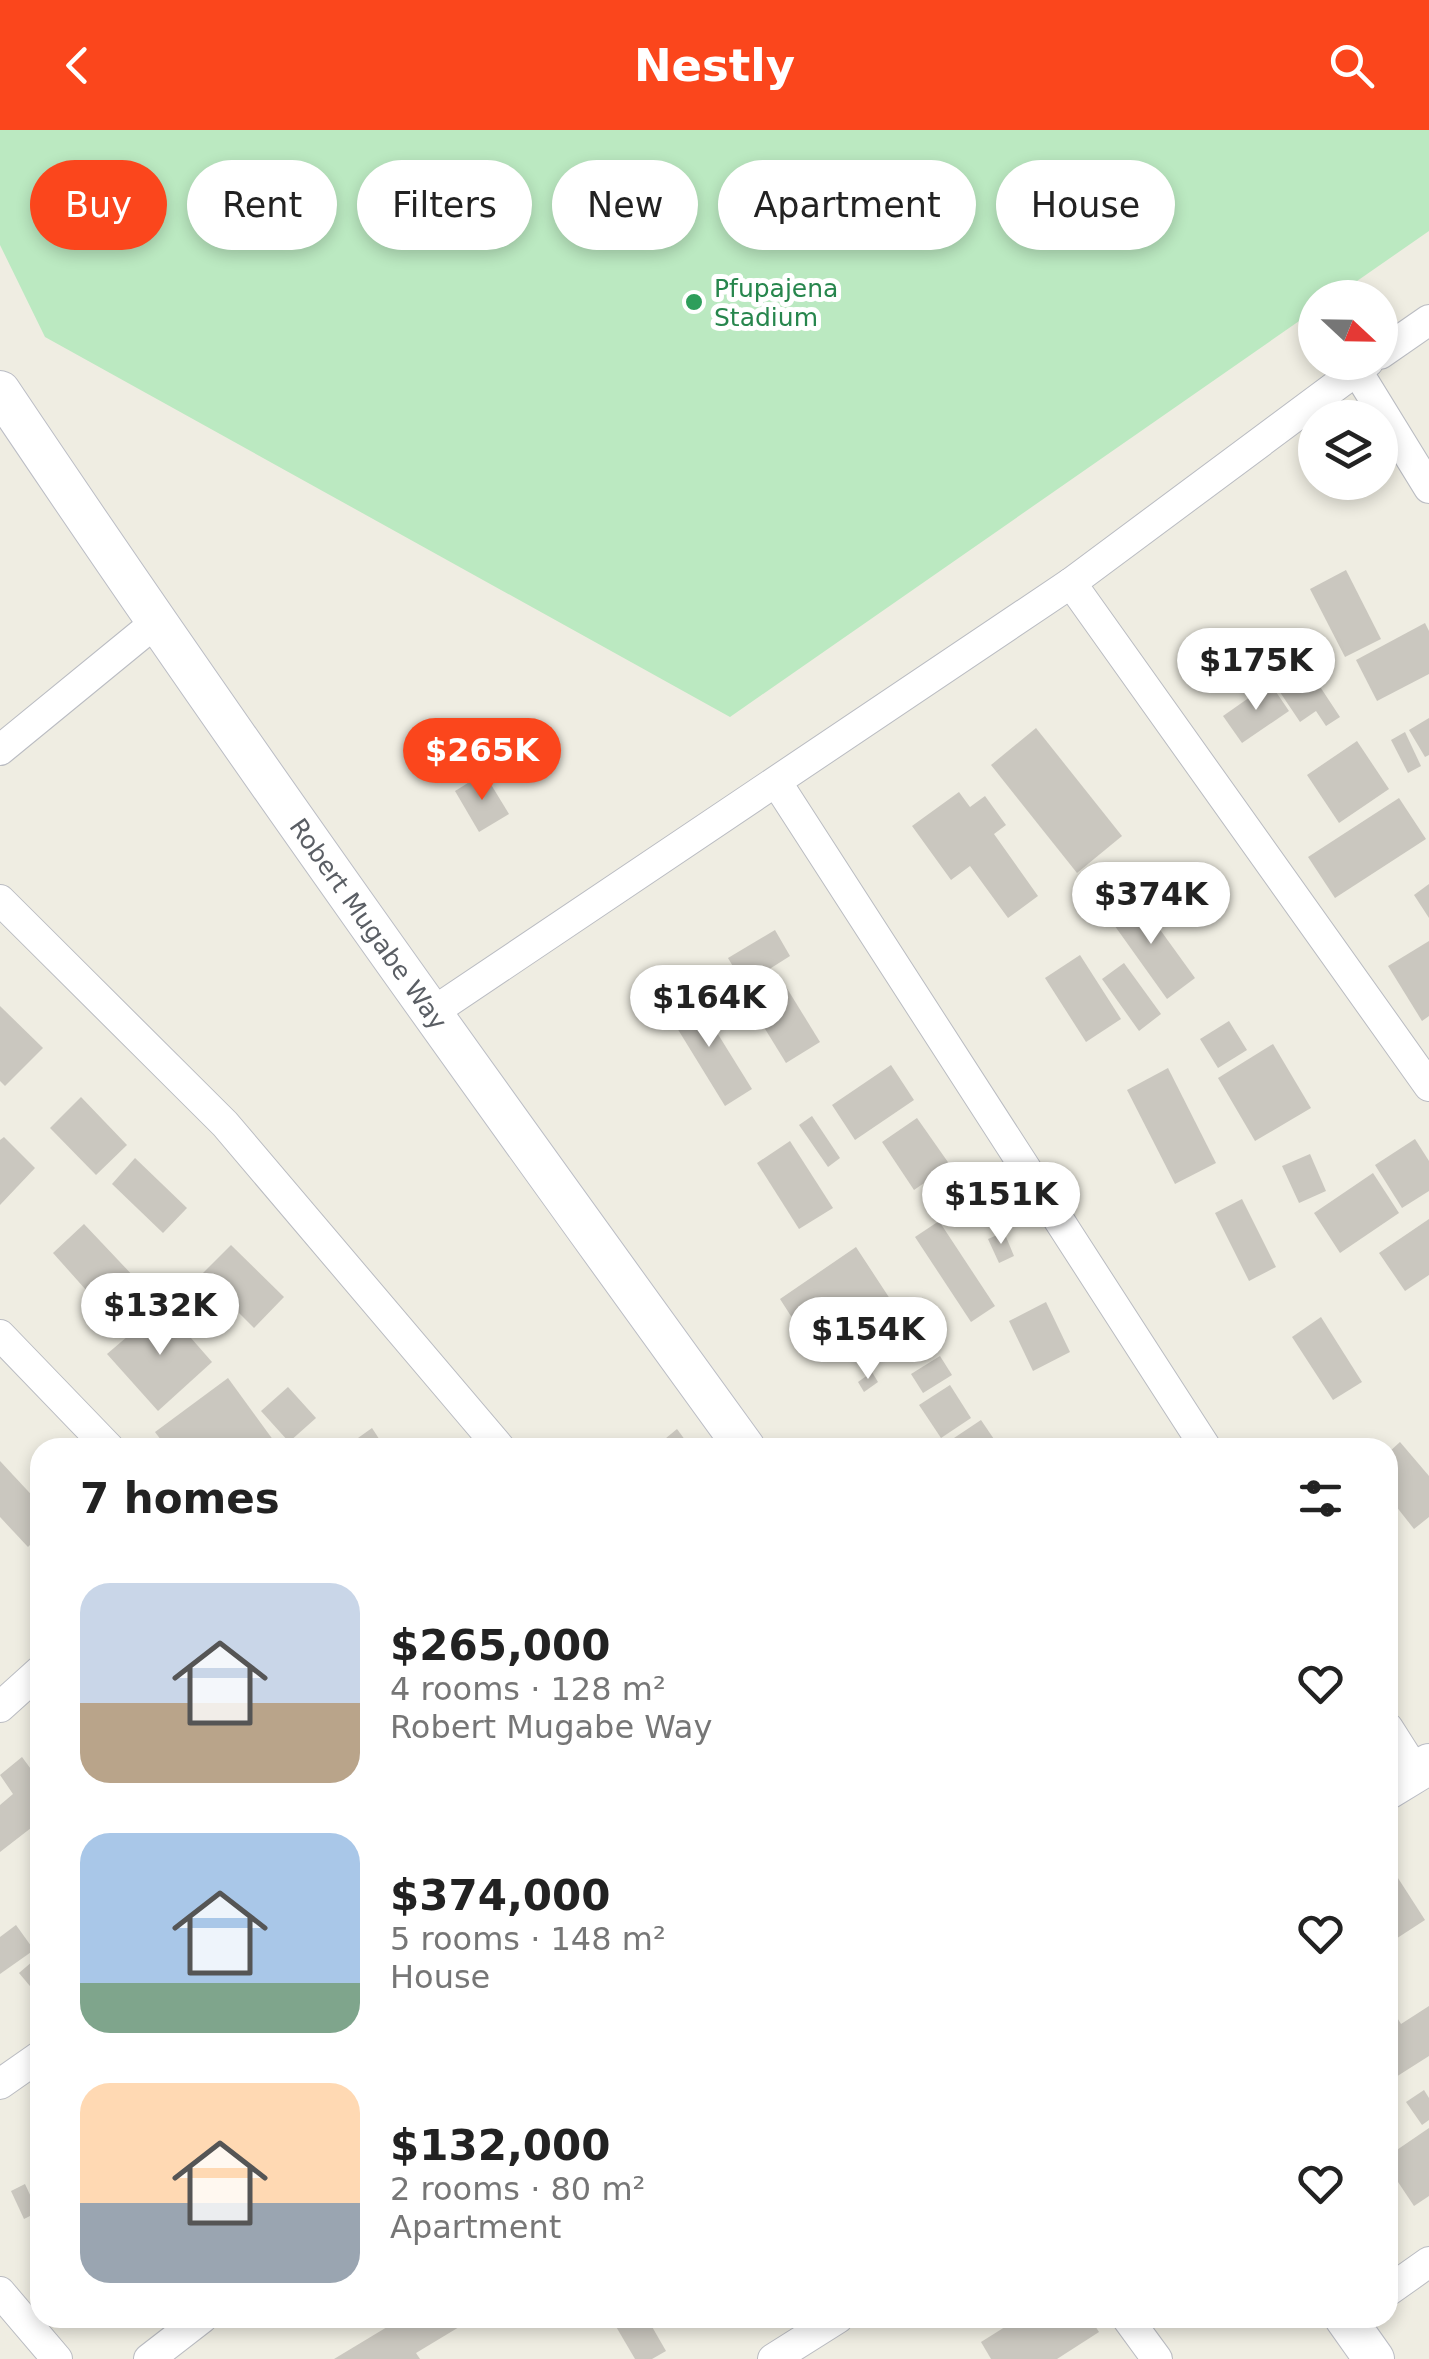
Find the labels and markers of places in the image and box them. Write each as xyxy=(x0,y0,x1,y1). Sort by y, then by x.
place label: Pfupajena Stadium xyxy=(714,274,838,332)
marker: Pfupajena Stadium xyxy=(683,291,705,313)
pin: $175K xyxy=(1186,628,1326,713)
pin: $265K xyxy=(412,718,552,803)
pin: $374K xyxy=(1081,862,1221,947)
pin: $164K xyxy=(639,965,779,1050)
pin: $151K xyxy=(931,1162,1071,1247)
pin: $132K xyxy=(90,1273,230,1358)
pin: $154K xyxy=(798,1297,938,1382)

